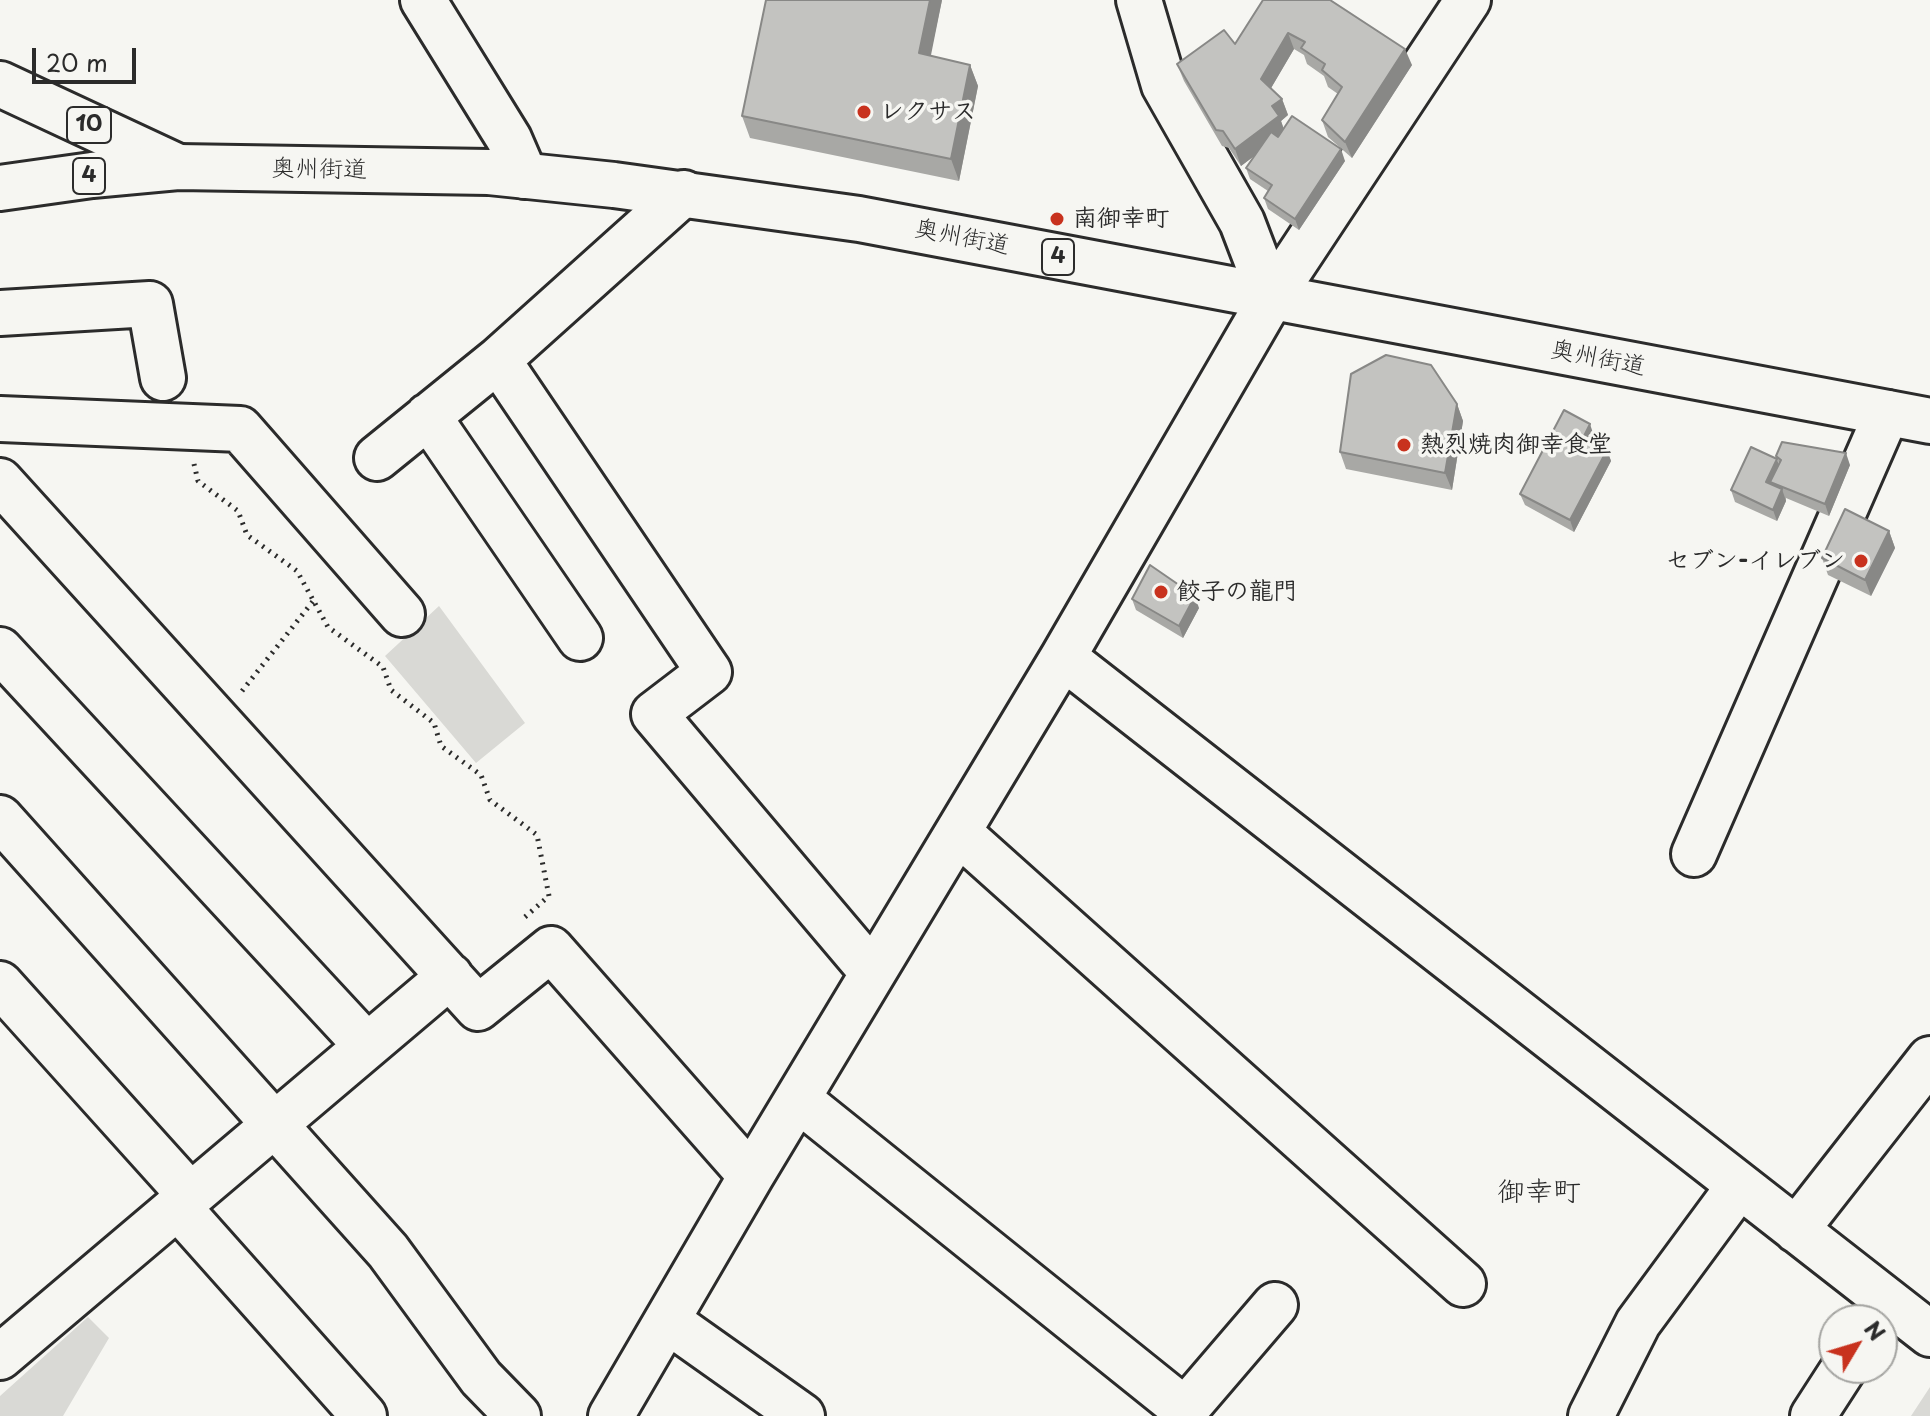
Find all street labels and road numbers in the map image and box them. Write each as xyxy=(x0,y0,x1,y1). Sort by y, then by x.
road number: 10 xyxy=(67,107,111,143)
street label: 奥州街道 xyxy=(271,155,367,185)
road number: 4 xyxy=(73,158,105,194)
street label: 奥州街道 xyxy=(912,215,1012,261)
road number: 4 xyxy=(1042,239,1074,275)
street label: 奥州街道 xyxy=(1548,336,1648,382)

